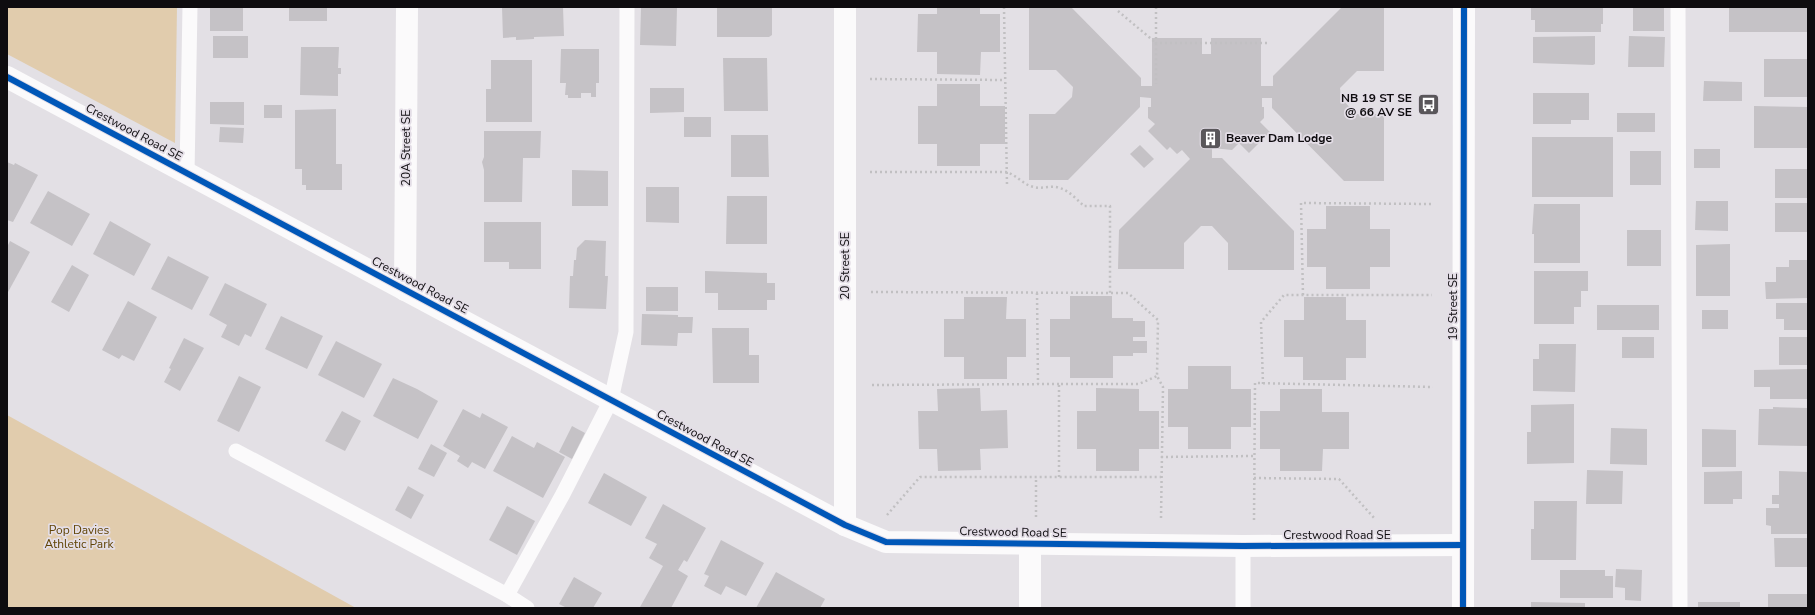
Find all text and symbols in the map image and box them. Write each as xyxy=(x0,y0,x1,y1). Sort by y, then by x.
place label: NB 19 ST SE @ 66 AV SE xyxy=(1341,90,1412,120)
bus stop icon: NB 19 ST SE @ 66 AV SE xyxy=(1415,92,1441,118)
street label: Crestwood Road SE xyxy=(83,100,185,164)
street label: 20A Street SE xyxy=(398,110,414,186)
building icon: Beaver Dam Lodge xyxy=(1197,125,1223,151)
place label: Beaver Dam Lodge xyxy=(1226,130,1332,146)
street label: 20 Street SE xyxy=(837,232,853,300)
street label: Crestwood Road SE xyxy=(369,253,471,317)
street label: 19 Street SE xyxy=(1445,273,1461,341)
street label: Crestwood Road SE xyxy=(654,406,756,470)
park label: Pop Davies Athletic Park xyxy=(44,522,115,552)
street label: Crestwood Road SE xyxy=(959,523,1067,541)
street label: Crestwood Road SE xyxy=(1283,527,1391,543)

